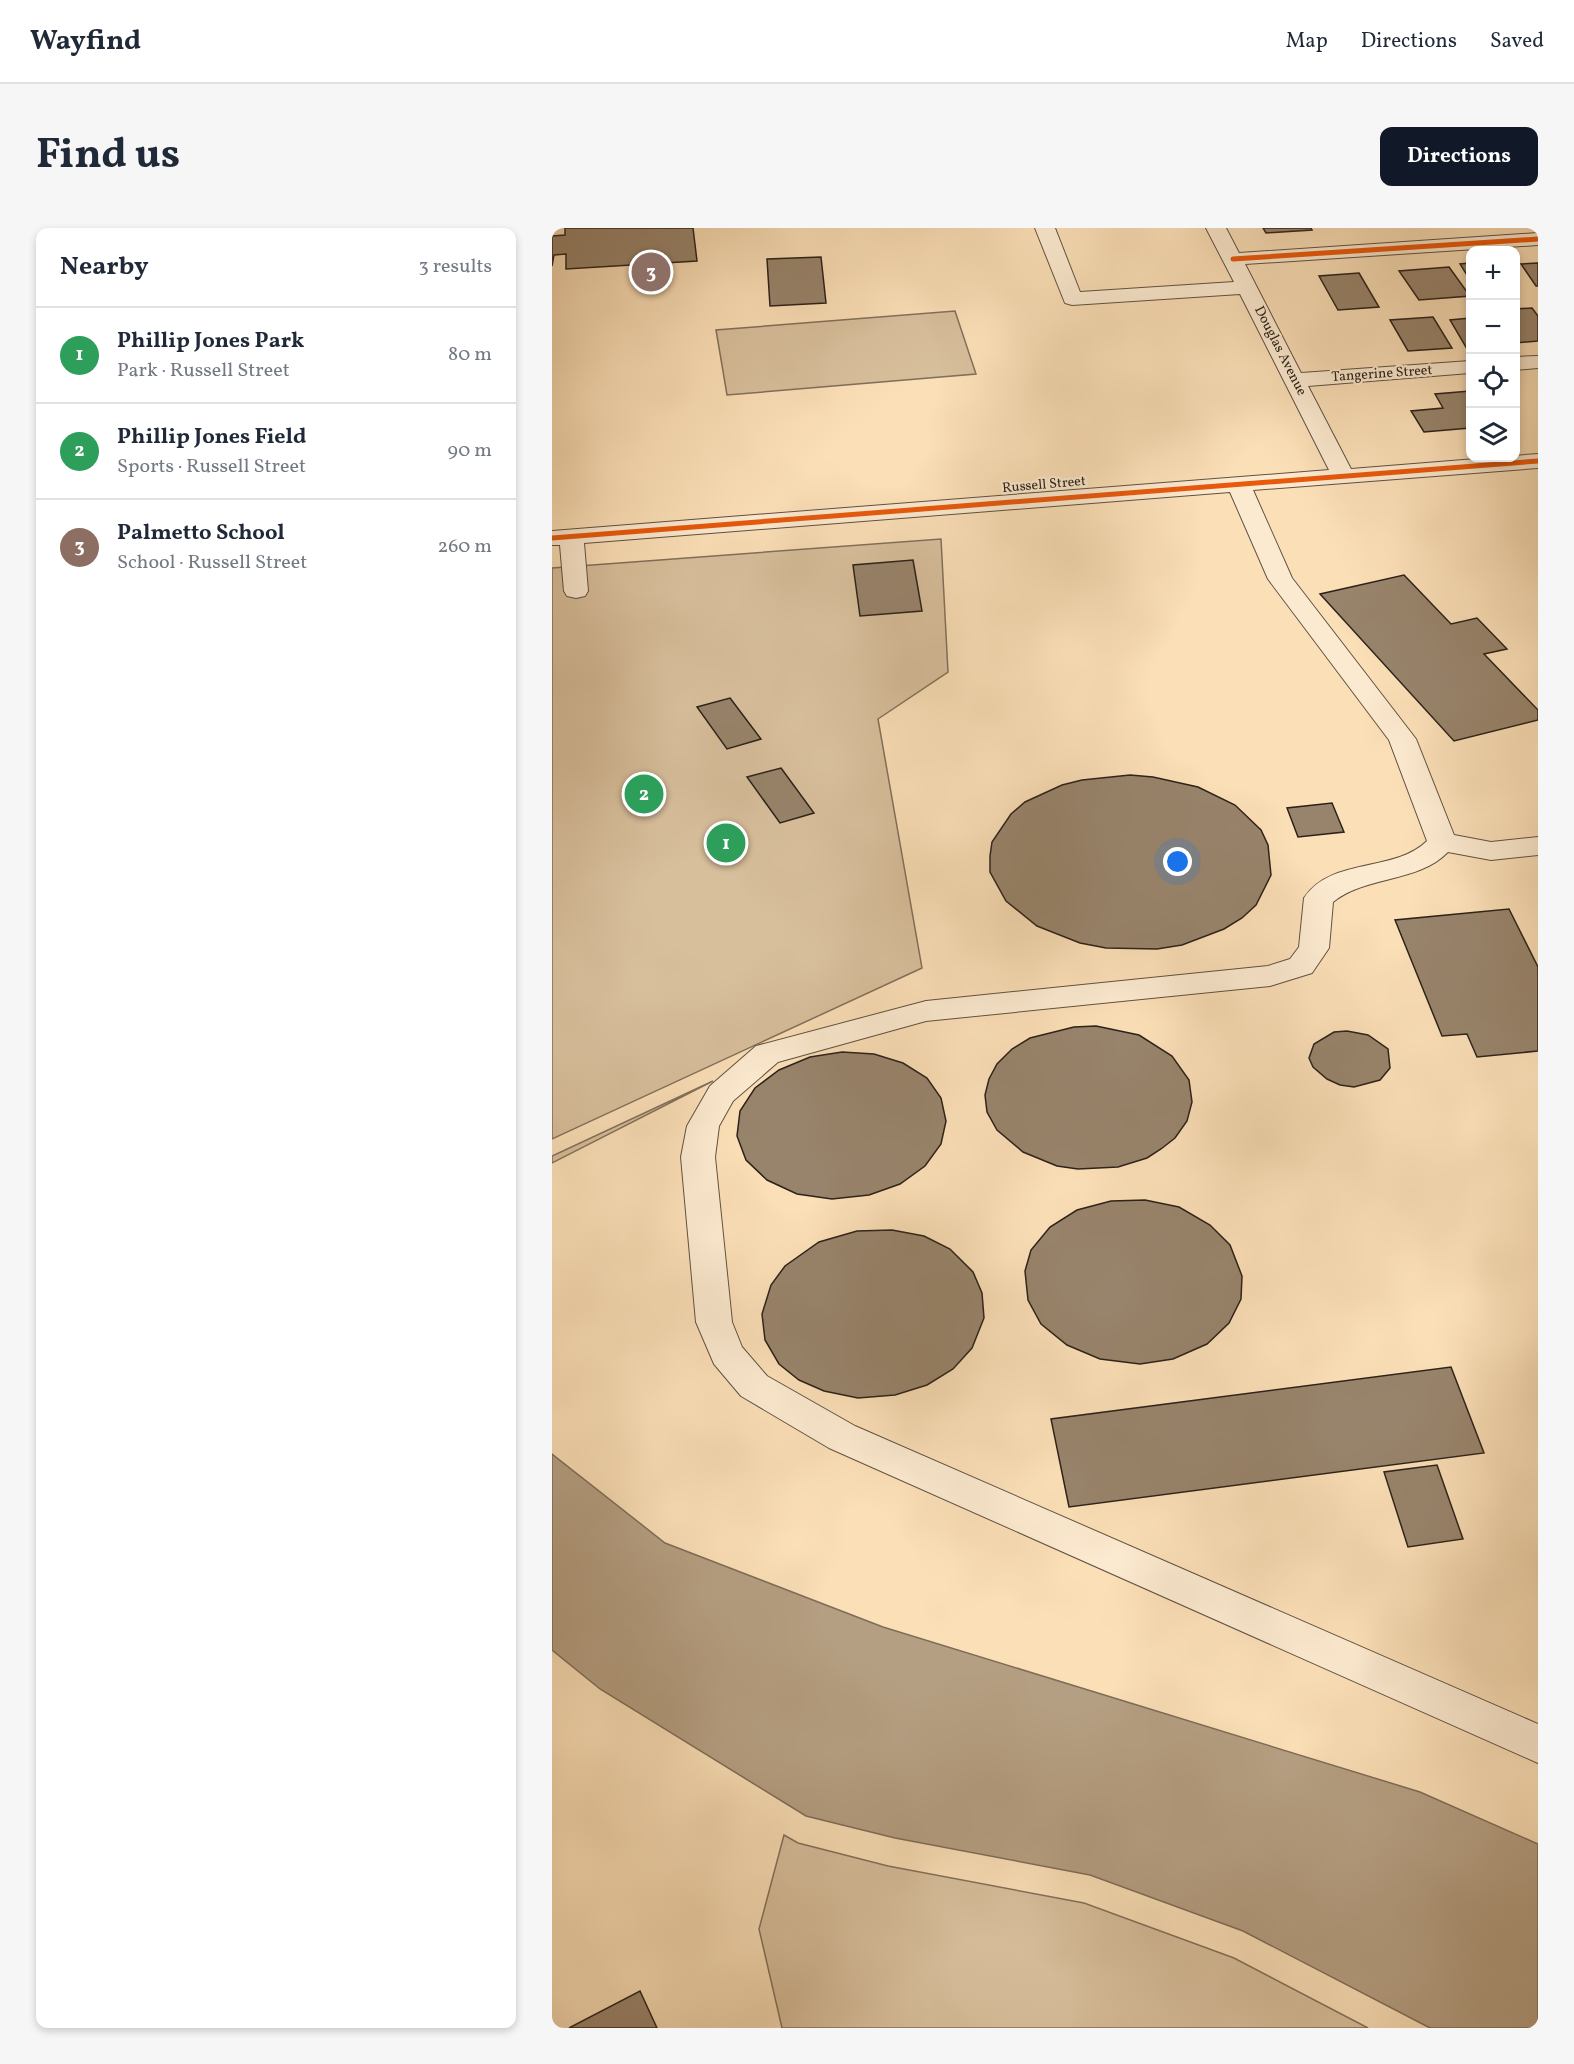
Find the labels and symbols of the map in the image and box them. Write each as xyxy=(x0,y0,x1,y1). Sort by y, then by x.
pin: 3 xyxy=(632,250,670,294)
street label: Douglas Avenue xyxy=(1249,303,1311,399)
street label: Tangerine Street xyxy=(1331,361,1433,387)
street label: Russell Street xyxy=(1001,472,1087,498)
pin: 2 xyxy=(624,772,664,816)
pin: 1 xyxy=(706,820,746,866)
your location xyxy=(1163,847,1192,876)

